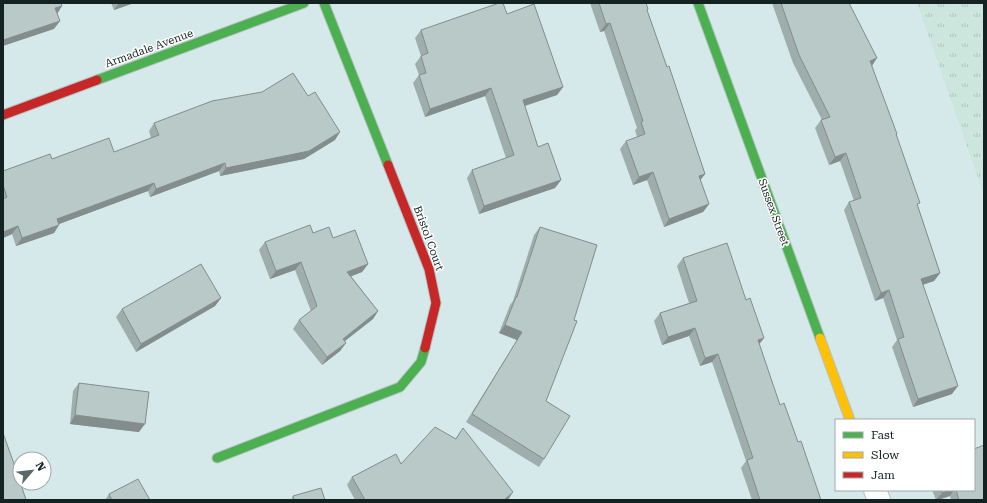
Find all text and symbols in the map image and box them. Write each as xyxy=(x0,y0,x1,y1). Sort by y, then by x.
street label: Armadale Avenue xyxy=(103,26,195,70)
street label: Sussex Street xyxy=(755,177,792,248)
street label: Bristol Court xyxy=(411,204,446,272)
legend xyxy=(835,419,975,491)
text: Fast xyxy=(871,428,895,442)
text: Slow xyxy=(871,448,899,462)
north arrow xyxy=(12,451,52,491)
text: N xyxy=(33,460,48,474)
text: Jam xyxy=(871,468,895,482)

